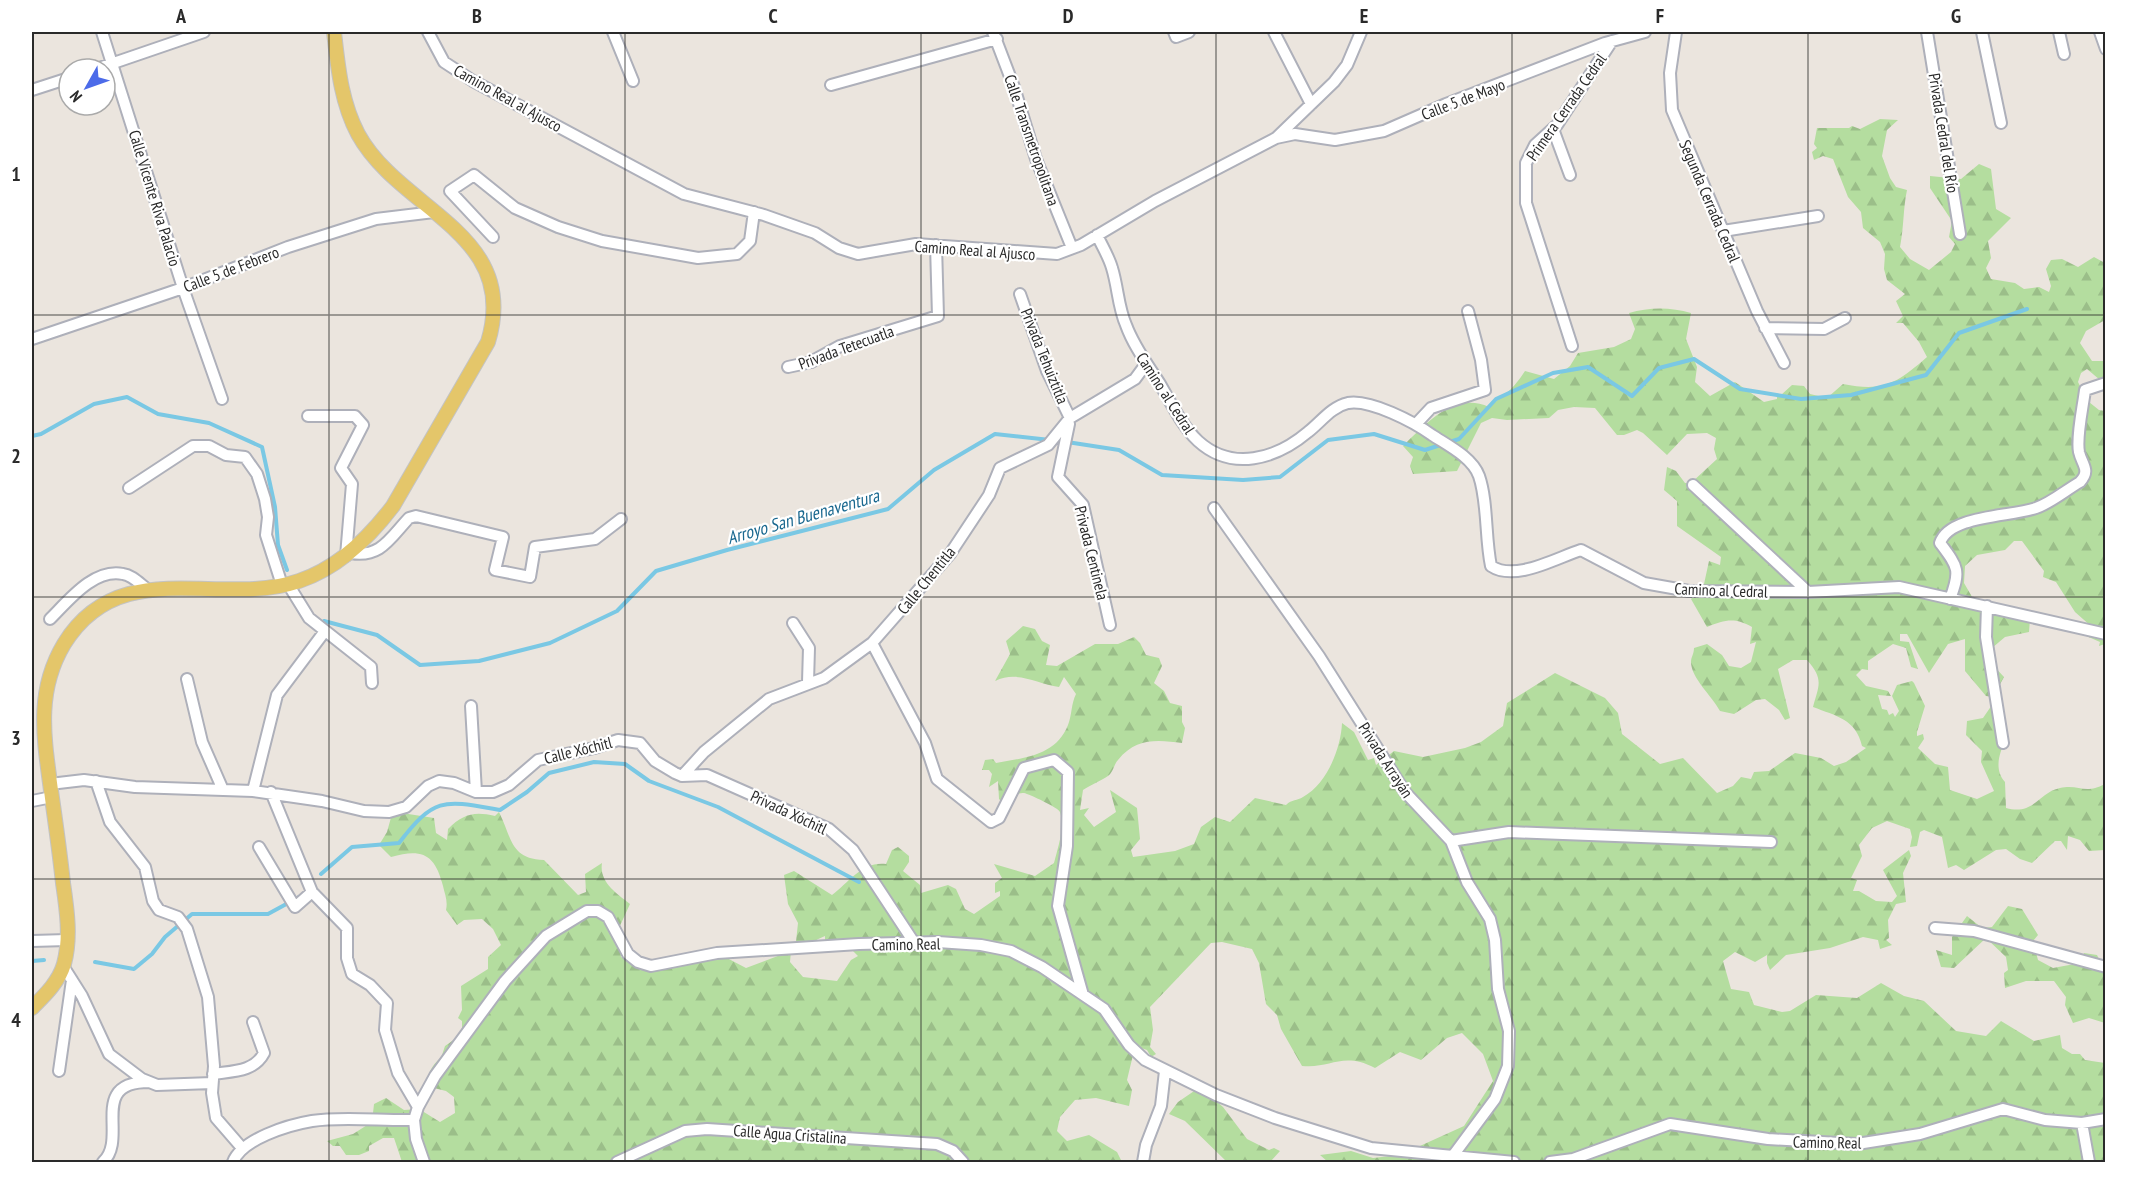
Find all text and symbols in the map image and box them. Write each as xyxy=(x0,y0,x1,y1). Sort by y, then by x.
text: A xyxy=(175,3,187,29)
text: B xyxy=(472,3,482,29)
text: C xyxy=(768,3,778,29)
text: D xyxy=(1063,3,1074,29)
text: E xyxy=(1360,3,1368,29)
text: F xyxy=(1656,3,1664,29)
text: G xyxy=(1951,3,1961,29)
street label: Primera Cerrada Cedral xyxy=(1522,49,1611,164)
north arrow xyxy=(57,57,117,117)
street label: Camino Real al Ajusco xyxy=(450,60,566,136)
street label: Calle Transmetropolitana xyxy=(1000,72,1064,208)
street label: Privada Cedral del Río xyxy=(1925,72,1963,194)
street label: Calle 5 de Mayo xyxy=(1418,74,1508,124)
text: N xyxy=(65,87,86,106)
street label: Calle Vicente Riva Palacio xyxy=(125,127,185,269)
street label: Segunda Cerrada Cedral xyxy=(1675,137,1745,266)
text: 1 xyxy=(11,161,21,187)
street label: Camino Real al Ajusco xyxy=(914,236,1036,264)
street label: Calle 5 de Febrero xyxy=(180,242,282,296)
street label: Privada Tehuiztitla xyxy=(1017,305,1073,407)
street label: Privada Tetecuatla xyxy=(796,321,896,373)
street label: Camino al Cedral xyxy=(1132,348,1200,438)
text: 2 xyxy=(11,443,21,469)
water label: Arroyo San Buenaventura xyxy=(724,484,882,549)
street label: Privada Centinela xyxy=(1071,504,1113,602)
street label: Calle Chentitla xyxy=(893,542,959,618)
street label: Camino al Cedral xyxy=(1674,578,1768,602)
street label: Privada Arrayán xyxy=(1354,719,1418,801)
text: 3 xyxy=(11,725,21,751)
street label: Calle Xóchitl xyxy=(542,732,614,768)
street label: Privada Xóchitl xyxy=(748,786,831,839)
street label: Camino Real xyxy=(872,933,941,955)
text: 4 xyxy=(11,1007,21,1033)
street label: Calle Agua Cristalina xyxy=(733,1120,847,1148)
street label: Camino Real xyxy=(1793,1131,1862,1153)

